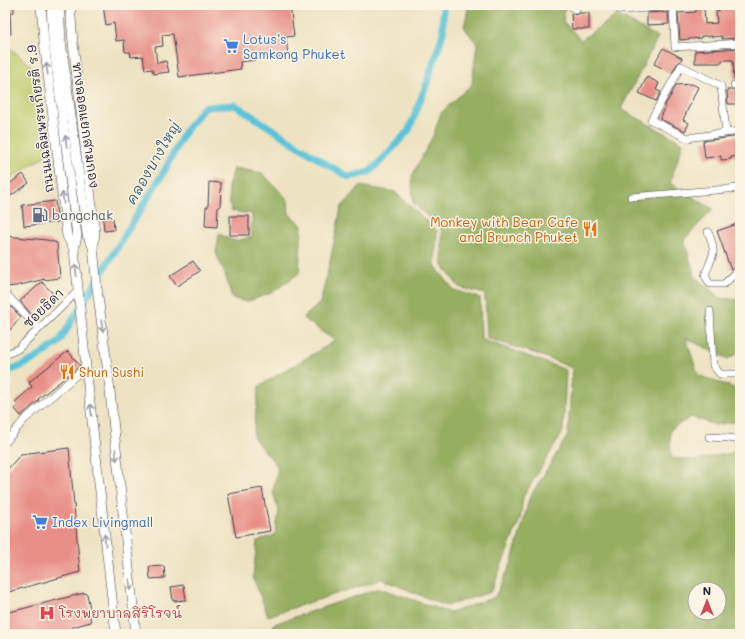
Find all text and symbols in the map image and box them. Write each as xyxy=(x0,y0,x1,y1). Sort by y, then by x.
place label: Lotus’s Samkong Phuket xyxy=(243,30,346,62)
supermarket icon: Lotus’s Samkong Phuket xyxy=(222,37,240,55)
street label: ถนนเฉลิมพระเกียรติ ร.9 xyxy=(22,44,57,194)
street label: ทางลอดแยกสามกอง xyxy=(69,61,104,189)
one-way arrow xyxy=(43,63,51,76)
water label: คลองบางใหญ่ xyxy=(121,117,184,208)
one-way arrow xyxy=(62,135,69,148)
one-way arrow xyxy=(59,192,67,205)
fuel station icon: bangchak xyxy=(31,206,49,224)
place label: bangchak xyxy=(52,206,113,223)
place label: Monkey with Bear Cafe and Brunch Phuket xyxy=(430,213,578,245)
restaurant icon: Monkey with Bear Cafe and Brunch Phuket xyxy=(581,220,599,238)
one-way arrow xyxy=(72,264,80,277)
street label: ซอยธิดา xyxy=(19,284,66,331)
one-way arrow xyxy=(98,319,105,332)
restaurant icon: Shun Sushi xyxy=(58,363,76,381)
place label: Shun Sushi xyxy=(79,363,144,380)
one-way arrow xyxy=(87,404,94,417)
one-way arrow xyxy=(113,448,120,461)
supermarket icon: Index Livingmall xyxy=(31,513,49,531)
place label: Index Livingmall xyxy=(52,513,153,530)
one-way arrow xyxy=(101,534,109,547)
one-way arrow xyxy=(127,578,134,591)
north arrow xyxy=(687,581,727,621)
text: N xyxy=(703,583,711,598)
hospital icon: โรงพยาบาลสิริโรจน์ xyxy=(38,604,56,622)
place label: โรงพยาบาลสิริโรจน์ xyxy=(58,604,182,621)

